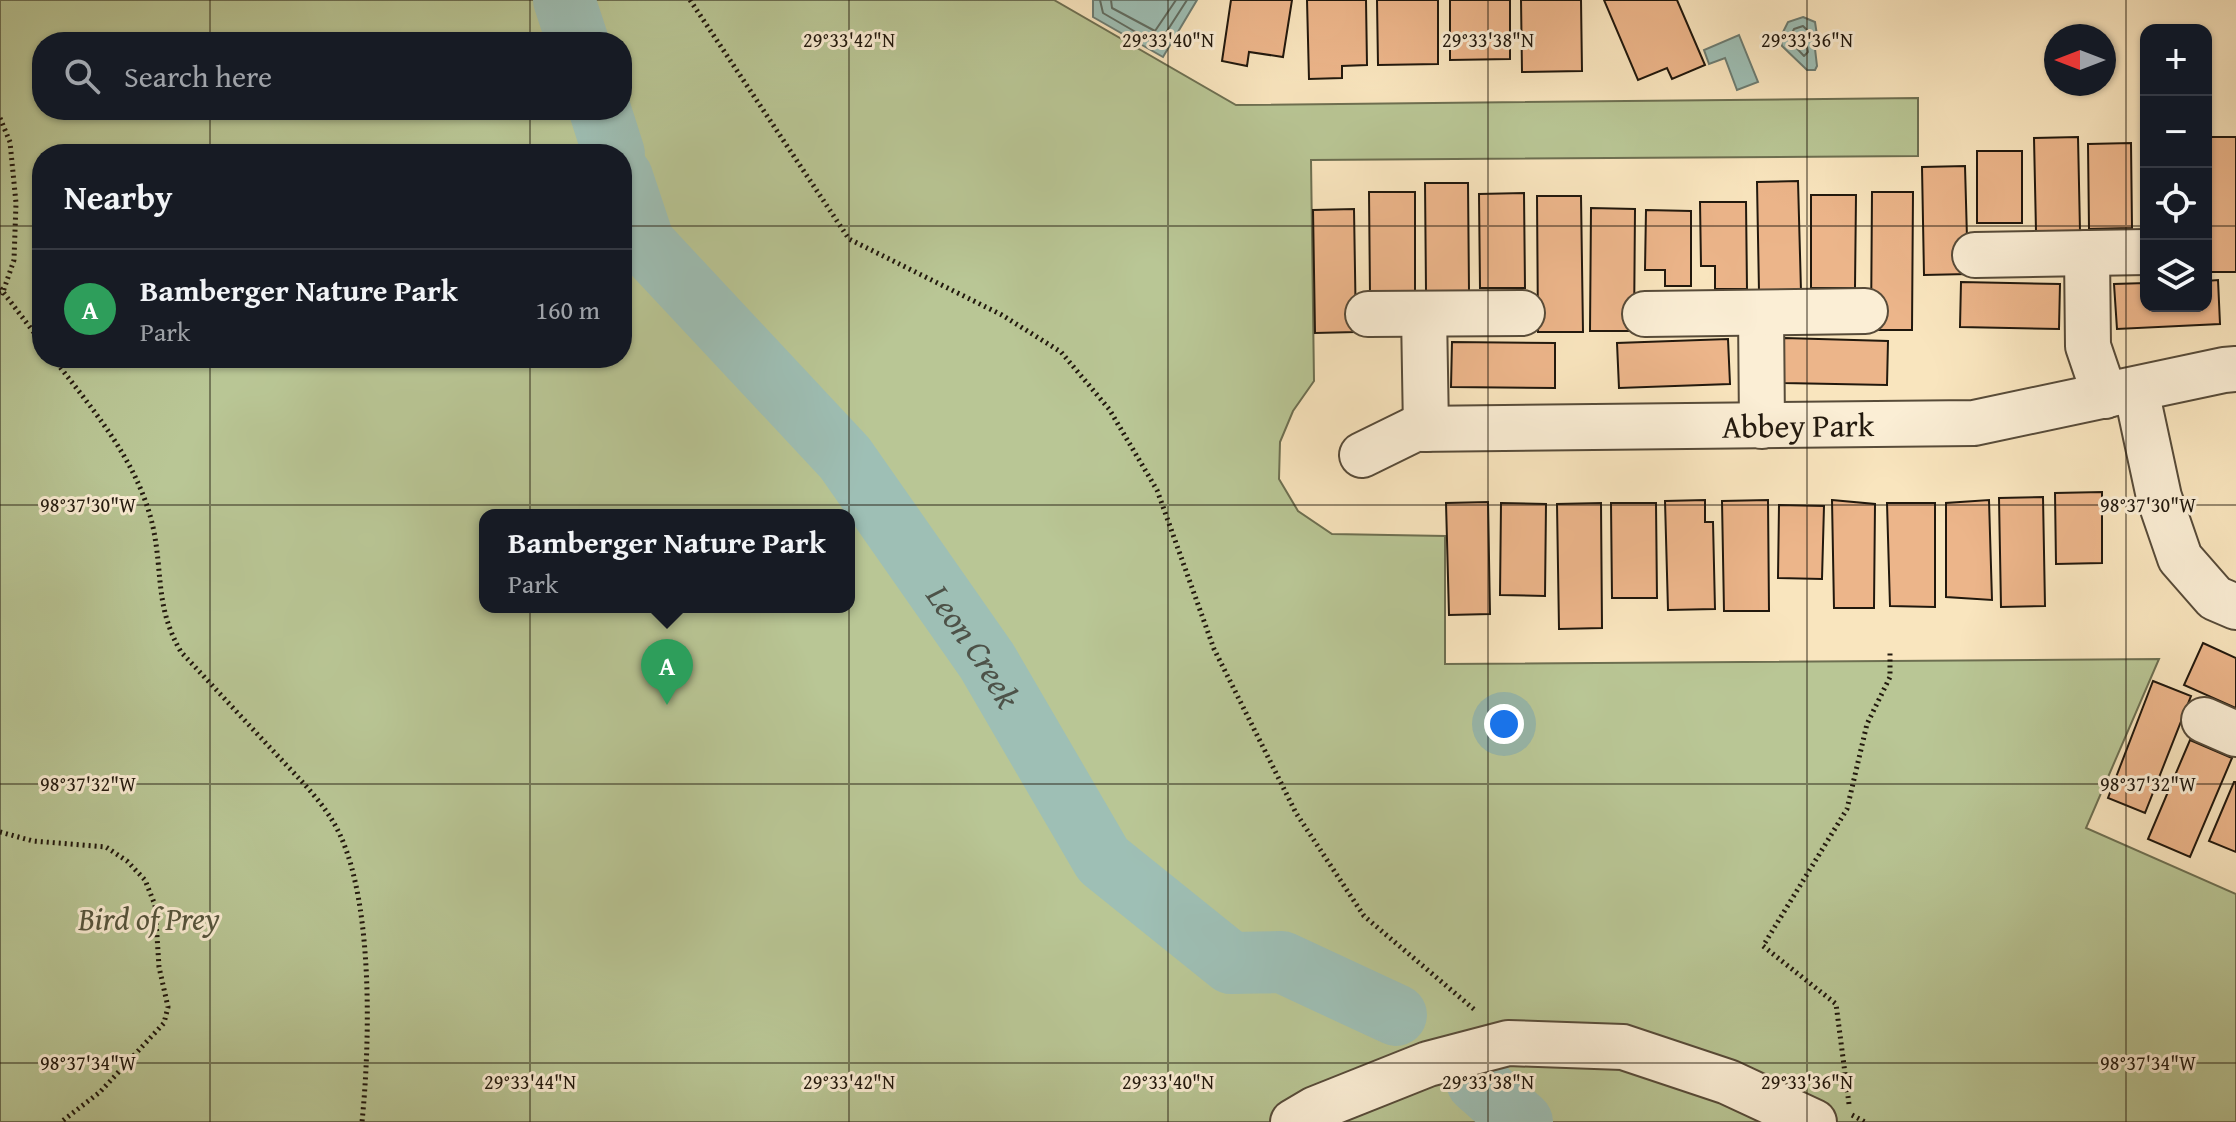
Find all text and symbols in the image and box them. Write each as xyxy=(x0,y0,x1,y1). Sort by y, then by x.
north arrow xyxy=(2044,24,2116,96)
map controls xyxy=(2140,24,2212,312)
button: + xyxy=(2140,24,2212,96)
text: 29°33'42"N xyxy=(803,25,895,54)
text: 29°33'40"N xyxy=(1122,25,1214,54)
text: 29°33'38"N xyxy=(1442,25,1534,54)
text: 29°33'36"N xyxy=(1761,25,1853,54)
search box xyxy=(32,32,632,120)
icon: search xyxy=(60,54,104,98)
text: Search here xyxy=(124,54,272,98)
button: − xyxy=(2140,96,2212,168)
button: locate xyxy=(2140,168,2212,240)
text: Nearby xyxy=(64,172,173,221)
button: layers xyxy=(2140,240,2212,312)
text: Bamberger Nature Park xyxy=(140,268,458,312)
text: A xyxy=(82,290,98,329)
text: 160 m xyxy=(535,290,600,329)
text: Park xyxy=(140,312,190,351)
street label: Abbey Park xyxy=(1722,401,1875,449)
text: 98°37'30"W xyxy=(40,490,136,519)
text: 98°37'30"W xyxy=(2100,490,2196,519)
popup xyxy=(479,509,855,613)
text: Bamberger Nature Park xyxy=(508,520,826,564)
text: Park xyxy=(508,564,558,603)
water label: Leon Creek xyxy=(915,573,1034,717)
pin: A xyxy=(641,639,693,705)
your location xyxy=(1484,704,1524,744)
text: 98°37'32"W xyxy=(40,769,136,798)
text: 98°37'32"W xyxy=(2100,769,2196,798)
park label: Bird of Prey xyxy=(77,895,220,942)
text: 98°37'34"W xyxy=(40,1048,136,1077)
text: 98°37'34"W xyxy=(2100,1048,2196,1077)
text: 29°33'44"N xyxy=(484,1067,576,1096)
text: 29°33'42"N xyxy=(803,1067,895,1096)
text: 29°33'40"N xyxy=(1122,1067,1214,1096)
text: 29°33'38"N xyxy=(1442,1067,1534,1096)
text: 29°33'36"N xyxy=(1761,1067,1853,1096)

